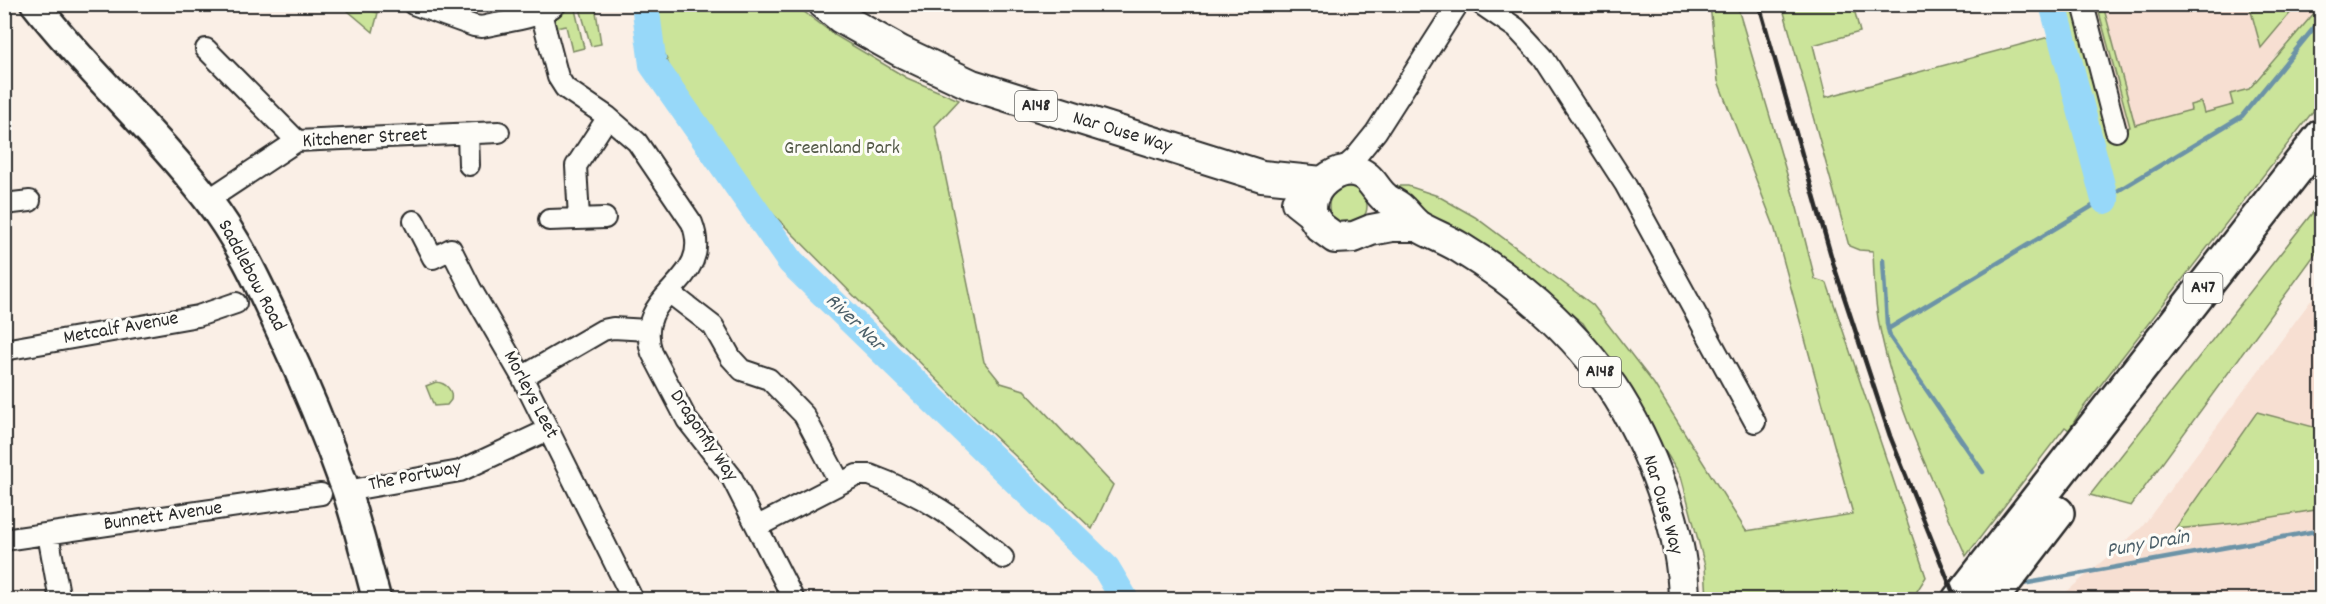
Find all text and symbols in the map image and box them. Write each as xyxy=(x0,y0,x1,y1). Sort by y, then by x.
road number: A148 xyxy=(1015,91,1057,121)
street label: Nar Ouse Way xyxy=(1069,105,1176,162)
street label: Kitchener Street xyxy=(302,122,428,156)
park label: Greenland Park xyxy=(784,135,900,163)
street label: Saddlebow Road xyxy=(210,215,292,337)
road number: A47 xyxy=(2184,273,2222,303)
water label: River Nar xyxy=(817,287,892,361)
street label: Metcalf Avenue xyxy=(61,305,181,353)
street label: Morleys Leet xyxy=(495,346,565,444)
road number: A148 xyxy=(1579,357,1621,387)
street label: Dragonfly Way xyxy=(662,384,745,488)
street label: Nar Ouse Way xyxy=(1634,452,1690,559)
street label: The Portway xyxy=(366,454,465,500)
street label: Bunnett Avenue xyxy=(102,495,224,539)
water label: Puny Drain xyxy=(2104,523,2193,567)

